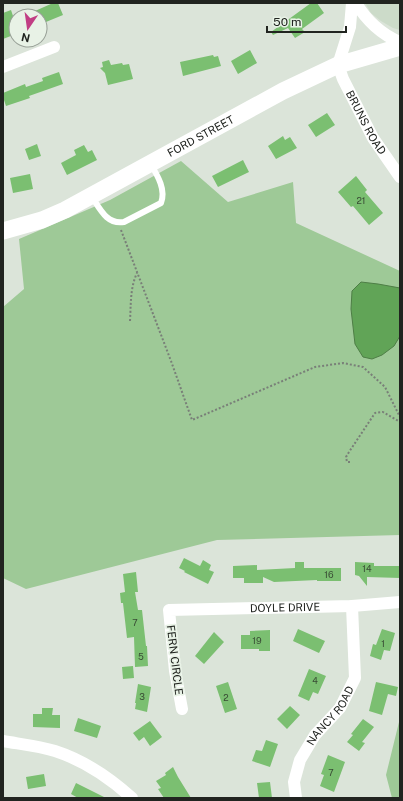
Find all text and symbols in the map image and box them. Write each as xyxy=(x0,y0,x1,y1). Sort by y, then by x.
north arrow xyxy=(8,8,48,48)
scale bar xyxy=(267,8,346,34)
text: 50 m xyxy=(273,15,301,29)
text: N xyxy=(20,31,31,45)
street label: BRUNS ROAD xyxy=(344,88,389,157)
street label: FORD STREET xyxy=(165,113,236,159)
house number: 21 xyxy=(356,195,366,206)
house number: 14 xyxy=(362,563,372,574)
house number: 16 xyxy=(324,569,334,580)
street label: DOYLE DRIVE xyxy=(250,601,321,614)
house number: 7 xyxy=(132,617,138,628)
street label: FERN CIRCLE xyxy=(165,624,185,696)
house number: 19 xyxy=(252,635,262,646)
house number: 1 xyxy=(381,638,385,649)
house number: 5 xyxy=(138,651,144,662)
house number: 4 xyxy=(312,675,318,686)
street label: NANCY ROAD xyxy=(304,684,356,747)
house number: 3 xyxy=(139,691,145,702)
house number: 2 xyxy=(223,692,229,703)
house number: 7 xyxy=(328,767,334,778)

